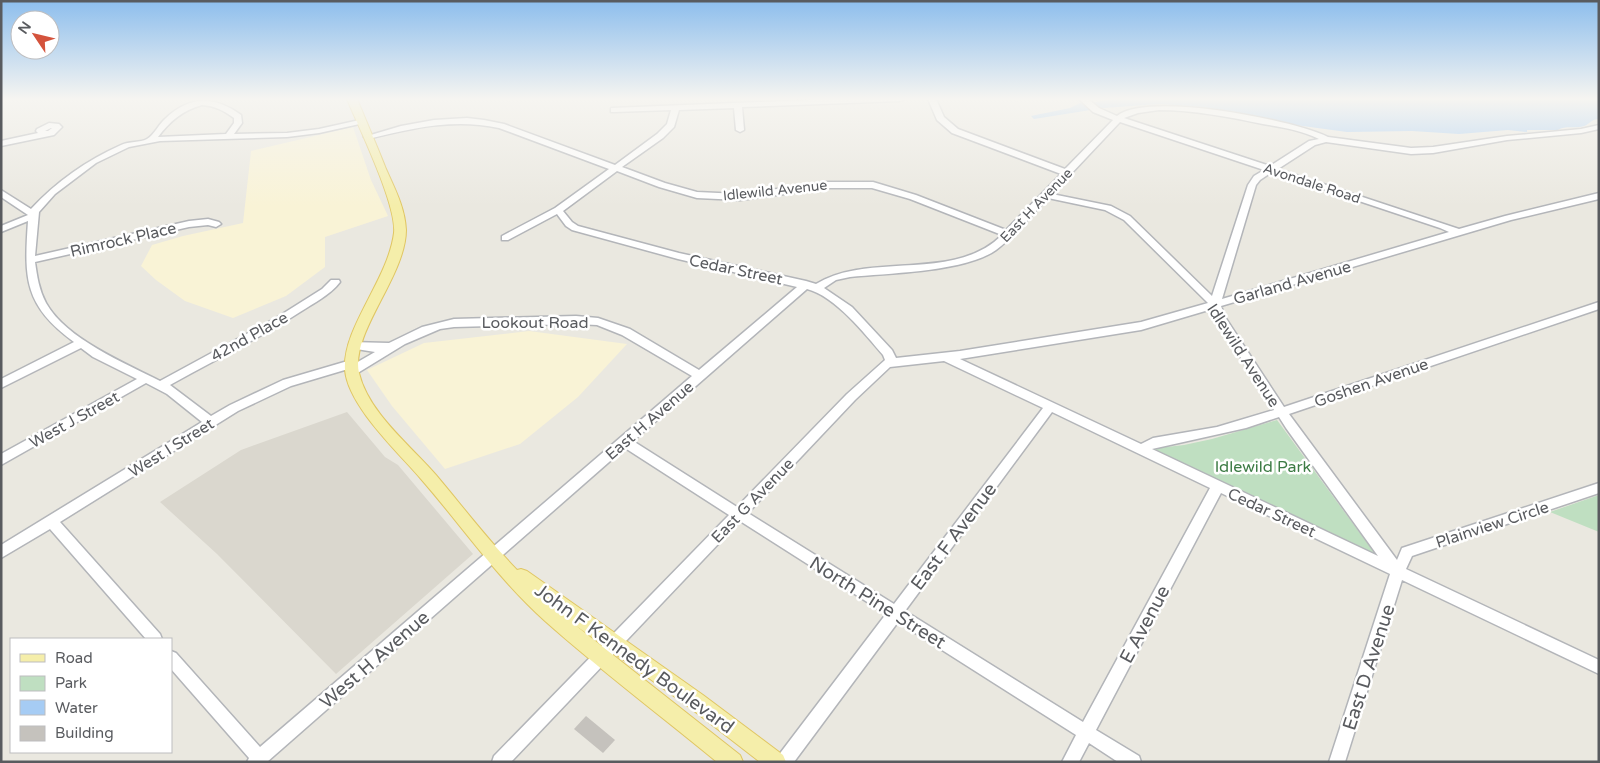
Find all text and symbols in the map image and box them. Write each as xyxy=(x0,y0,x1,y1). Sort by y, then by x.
north arrow xyxy=(10,10,60,60)
text: N xyxy=(15,18,35,37)
street label: Avondale Road xyxy=(1261,160,1363,207)
street label: East H Avenue xyxy=(997,165,1076,246)
street label: Idlewild Avenue xyxy=(722,177,828,204)
street label: Rimrock Place xyxy=(68,218,178,262)
street label: Cedar Street xyxy=(687,250,784,290)
street label: Garland Avenue xyxy=(1231,257,1353,309)
street label: Idlewild Avenue xyxy=(1202,300,1284,411)
street label: 42nd Place xyxy=(207,307,292,366)
street label: Lookout Road xyxy=(481,313,589,333)
street label: Goshen Avenue xyxy=(1312,354,1431,412)
street label: East H Avenue xyxy=(601,377,698,465)
street label: West J Street xyxy=(26,387,123,453)
street label: West I Street xyxy=(125,414,218,482)
street label: East G Avenue xyxy=(707,454,798,547)
park label: Idlewild Park xyxy=(1215,457,1312,477)
street label: East F Avenue xyxy=(906,479,1001,594)
street label: Cedar Street xyxy=(1224,484,1319,542)
street label: Plainview Circle xyxy=(1433,497,1552,553)
street label: North Pine Street xyxy=(805,552,950,654)
street label: John F Kennedy Boulevard xyxy=(531,579,738,738)
street label: E Avenue xyxy=(1115,582,1175,667)
street label: East D Avenue xyxy=(1338,602,1400,733)
street label: West H Avenue xyxy=(316,606,434,713)
legend xyxy=(10,638,172,753)
text: Road xyxy=(55,649,93,667)
text: Park xyxy=(55,674,87,692)
text: Water xyxy=(55,699,98,717)
text: Building xyxy=(55,724,114,742)

